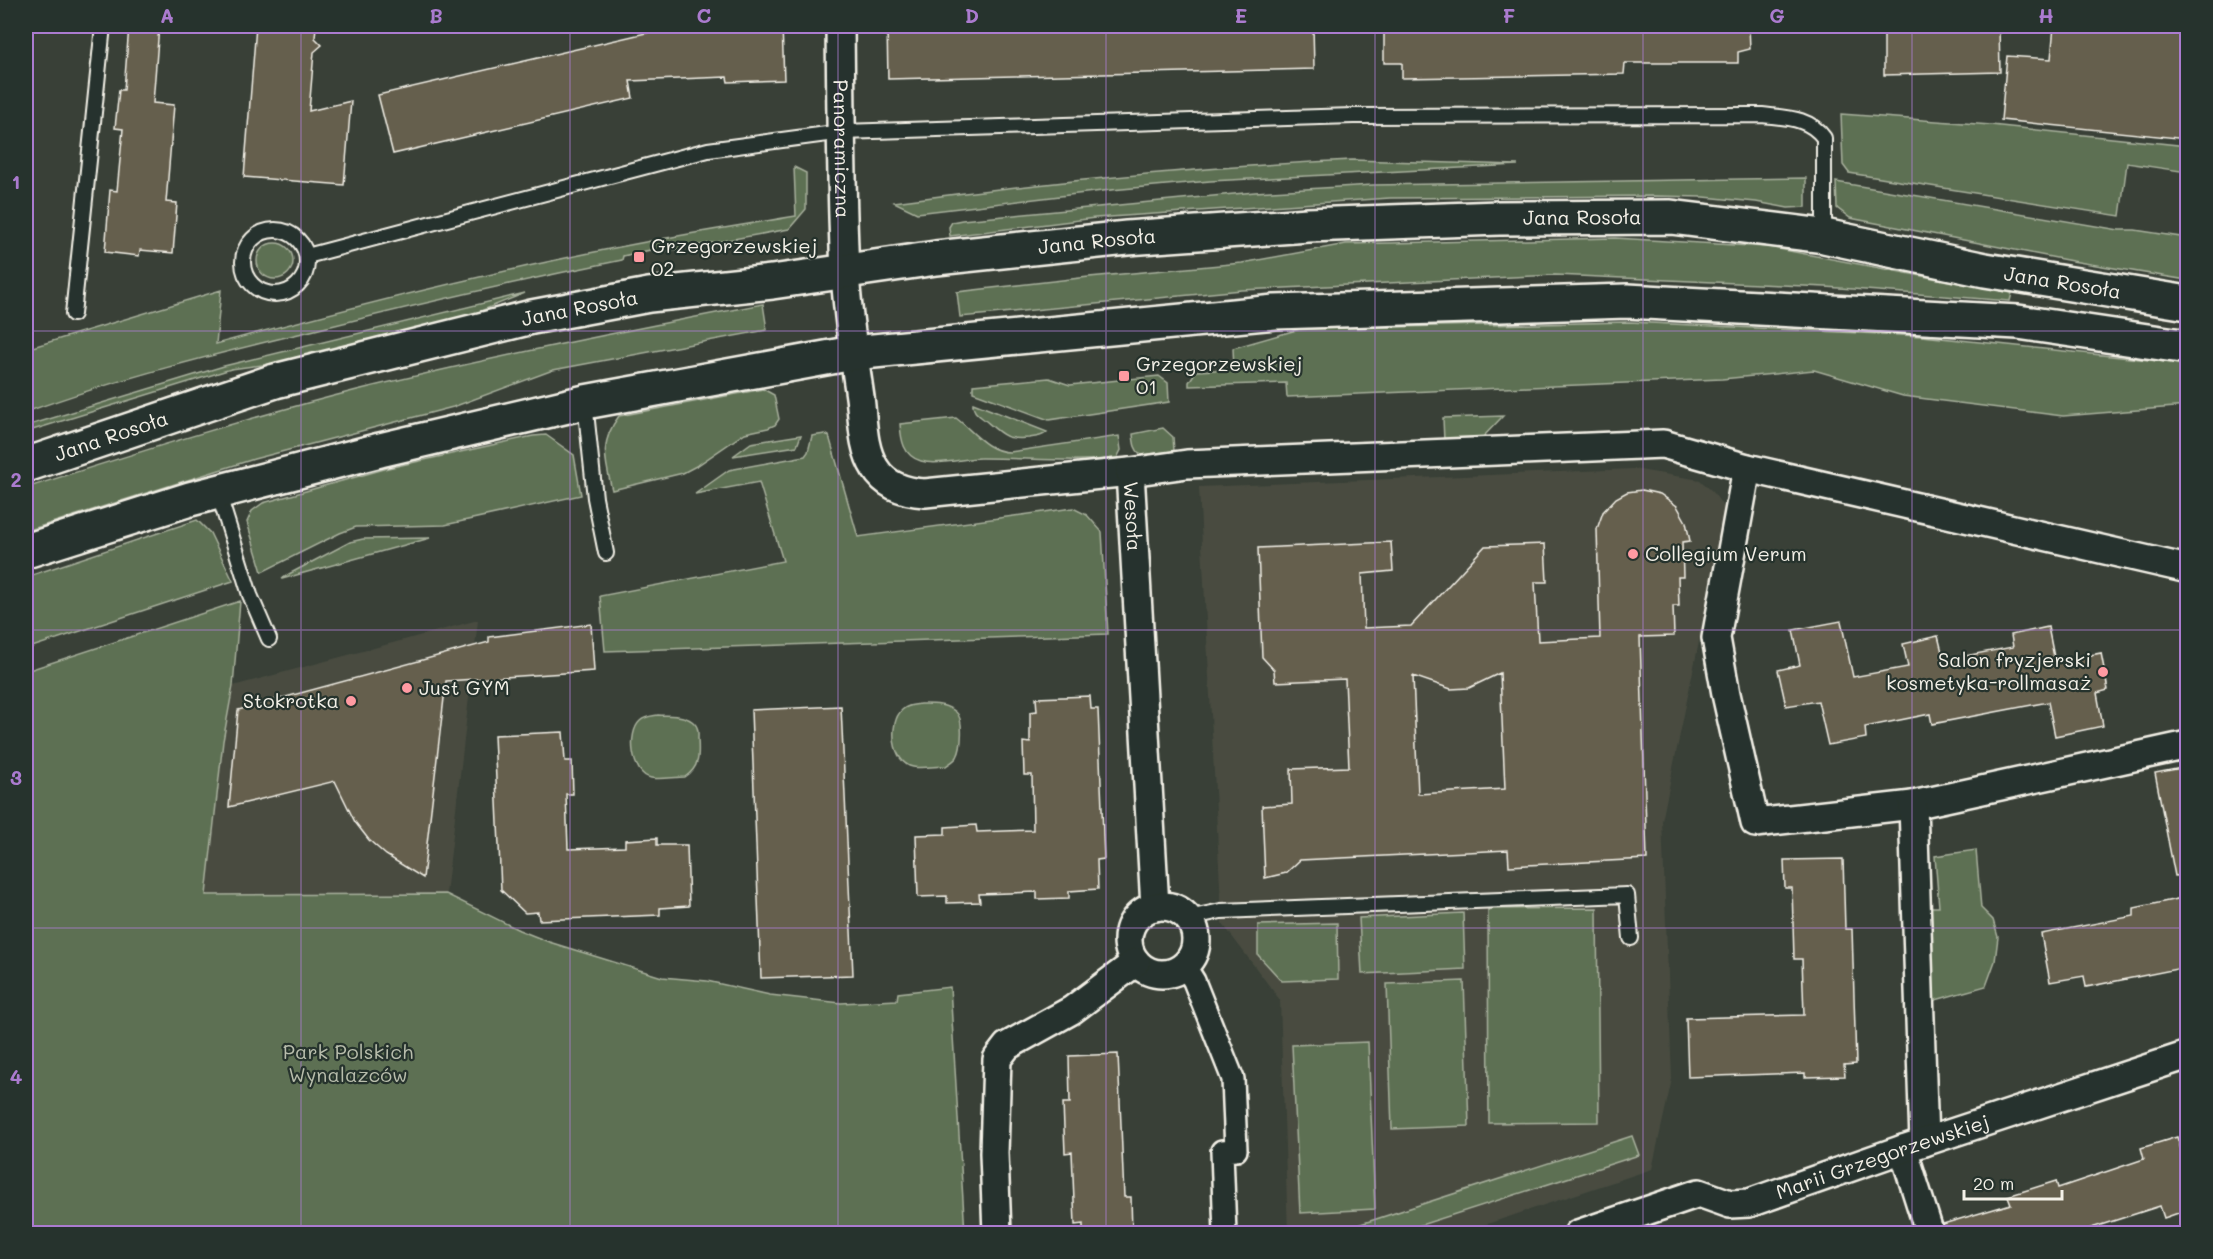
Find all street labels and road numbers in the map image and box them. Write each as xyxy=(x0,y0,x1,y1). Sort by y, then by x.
street label: Panoramiczna xyxy=(829,79,857,219)
street label: Jana Rosoła xyxy=(1523,203,1642,230)
street label: Jana Rosoła xyxy=(1037,222,1157,259)
street label: Jana Rosoła xyxy=(2002,259,2123,304)
street label: Jana Rosoła xyxy=(518,283,640,331)
street label: Jana Rosoła xyxy=(51,404,171,467)
street label: Wesoła xyxy=(1119,480,1149,552)
street label: Marii Grzegorzewskiej xyxy=(1772,1108,1992,1205)

